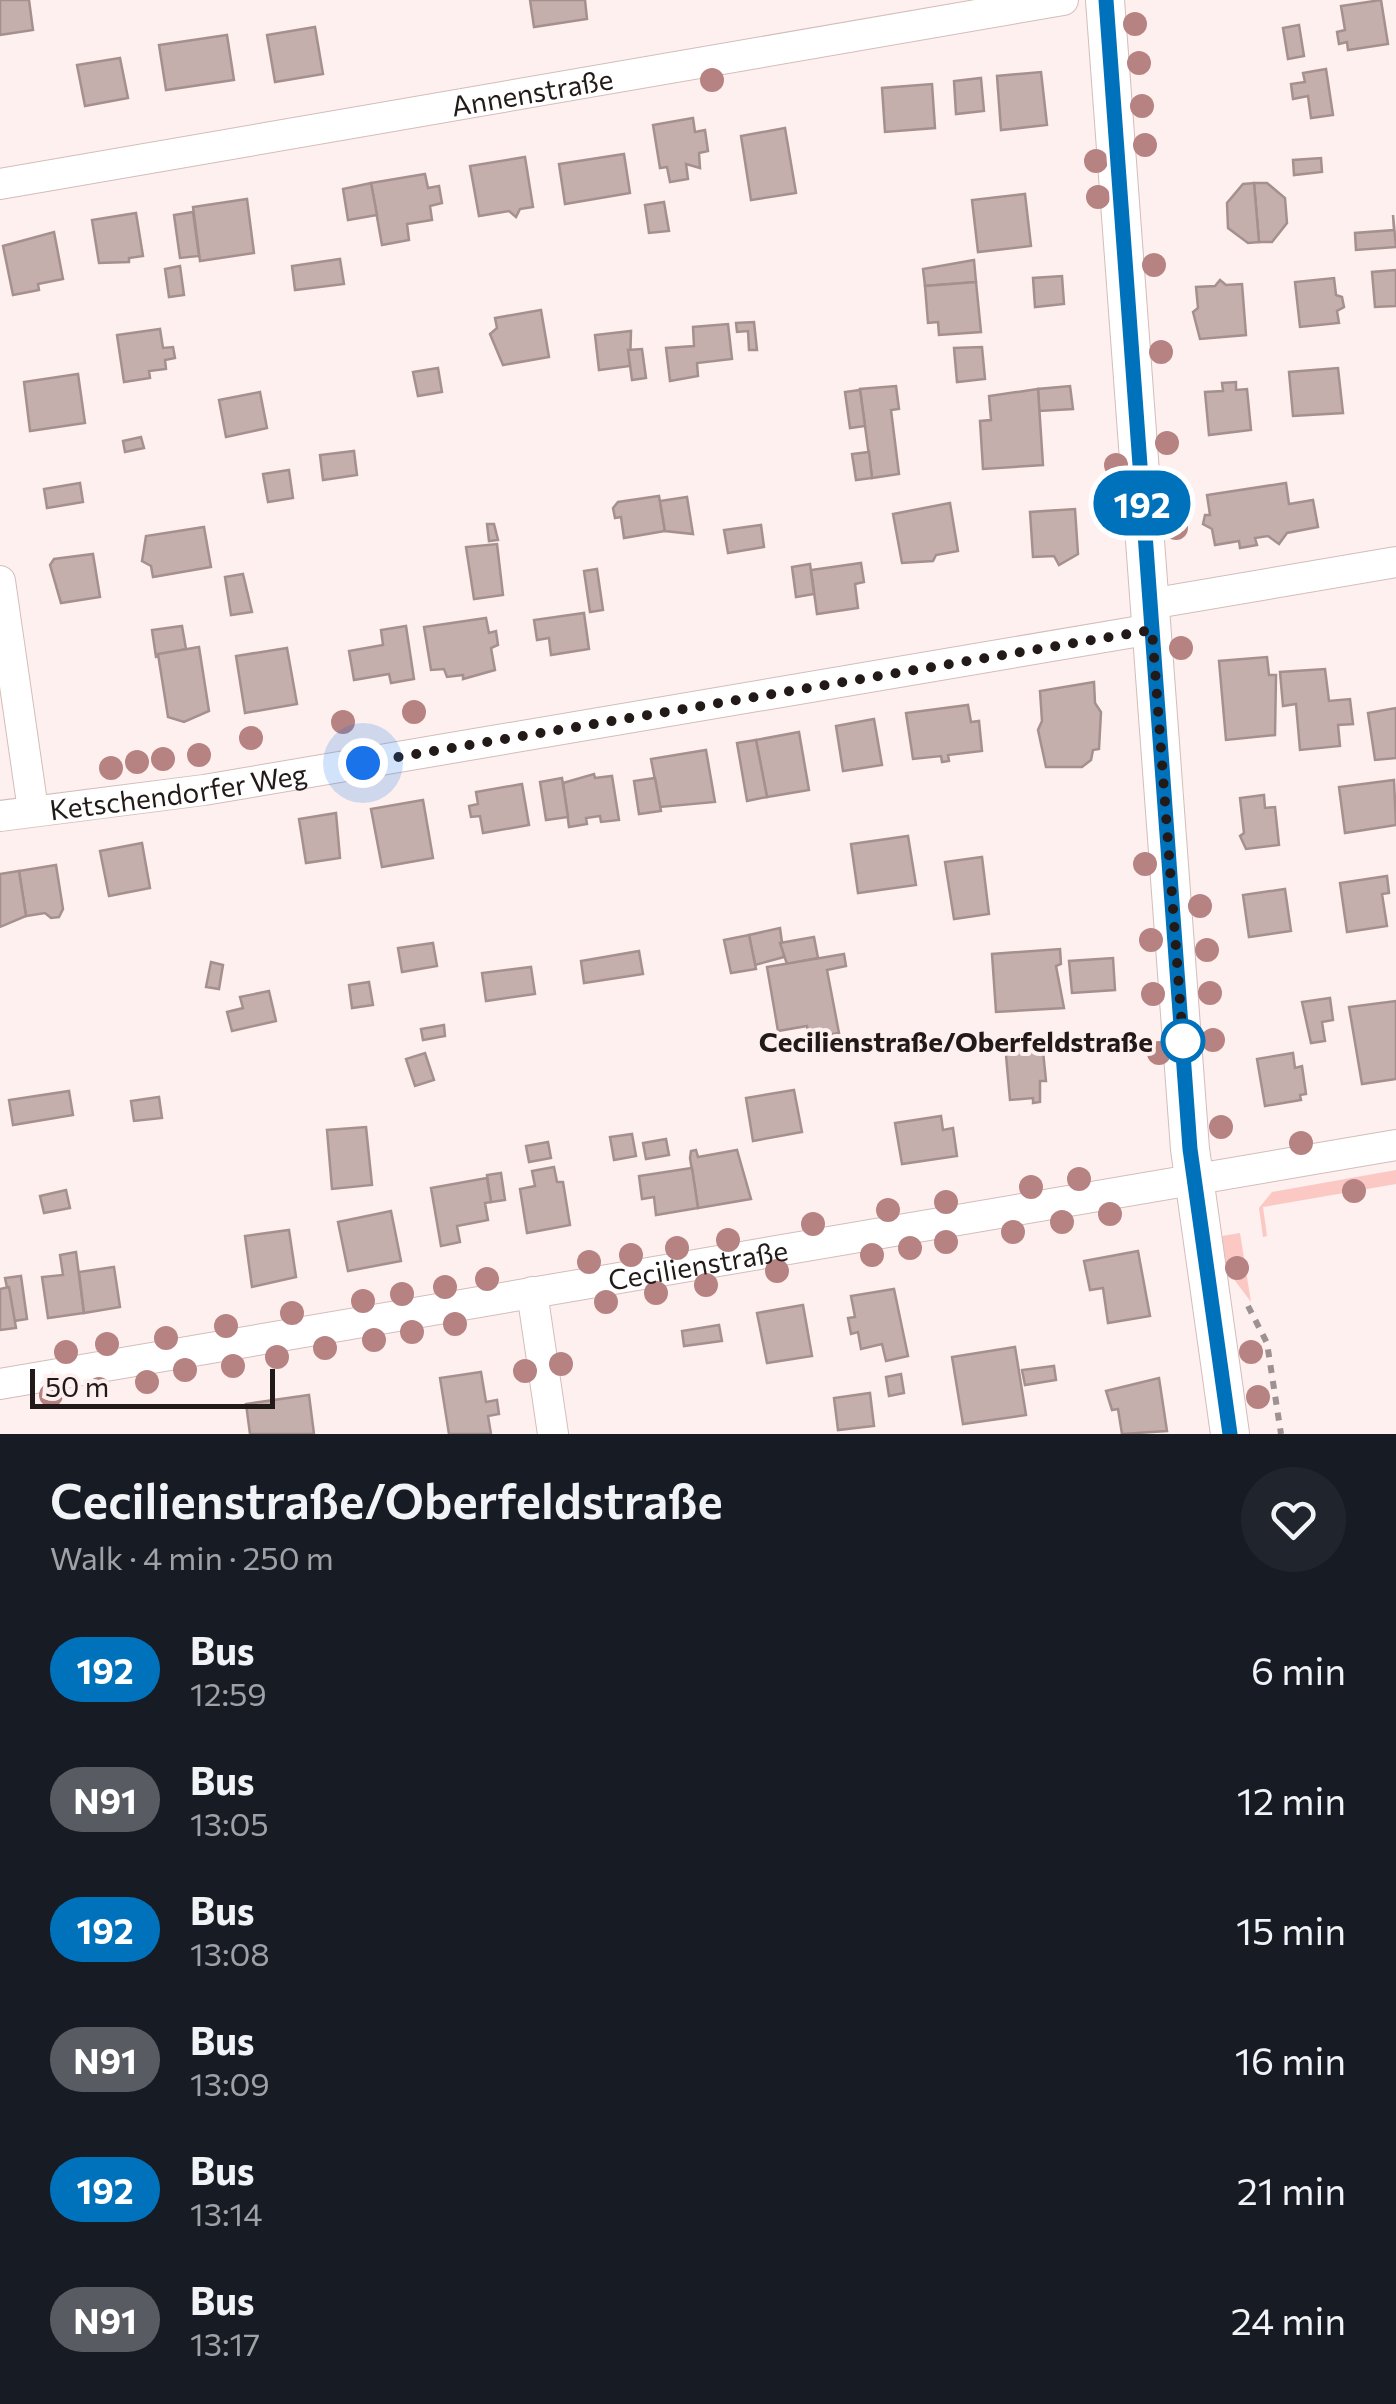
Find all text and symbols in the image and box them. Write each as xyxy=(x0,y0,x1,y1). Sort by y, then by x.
street label: Annenstraße xyxy=(449,61,616,123)
line badge: 192 xyxy=(1084,470,1200,536)
text: 192 xyxy=(1113,482,1171,525)
your location xyxy=(338,738,388,788)
street label: Ketschendorfer Weg xyxy=(48,756,310,827)
marker: Cecilienstraße/Oberfeldstraße xyxy=(1162,1020,1204,1062)
place label: Cecilienstraße/Oberfeldstraße xyxy=(759,1024,1153,1058)
street label: Cecilienstraße xyxy=(605,1232,790,1297)
scale bar xyxy=(30,1364,275,1408)
text: 50 m xyxy=(45,1369,109,1403)
button: heart xyxy=(1241,1467,1346,1572)
text: Cecilienstraße/Oberfeldstraße xyxy=(50,1470,723,1529)
text: Walk · 4 min · 250 m xyxy=(50,1537,334,1577)
text: Bus xyxy=(190,1626,255,1673)
text: 6 min xyxy=(1251,1646,1346,1693)
text: 192 xyxy=(76,1648,134,1691)
text: 12:59 xyxy=(190,1673,267,1713)
text: Bus xyxy=(190,1756,255,1803)
text: 12 min xyxy=(1237,1776,1346,1823)
text: N91 xyxy=(73,1778,137,1821)
text: 13:05 xyxy=(190,1803,269,1843)
text: Bus xyxy=(190,1886,255,1933)
text: 15 min xyxy=(1236,1906,1346,1953)
text: 192 xyxy=(76,1908,134,1951)
text: 13:08 xyxy=(190,1933,270,1973)
text: Bus xyxy=(190,2016,255,2063)
text: 16 min xyxy=(1235,2036,1346,2083)
text: N91 xyxy=(73,2038,137,2081)
text: 13:09 xyxy=(190,2063,270,2103)
text: Bus xyxy=(190,2146,255,2193)
text: 21 min xyxy=(1237,2166,1346,2213)
text: 192 xyxy=(76,2168,134,2211)
text: 13:14 xyxy=(190,2193,262,2233)
text: Bus xyxy=(190,2276,255,2323)
text: 24 min xyxy=(1231,2296,1346,2343)
text: N91 xyxy=(73,2298,137,2341)
text: 13:17 xyxy=(190,2323,260,2363)

